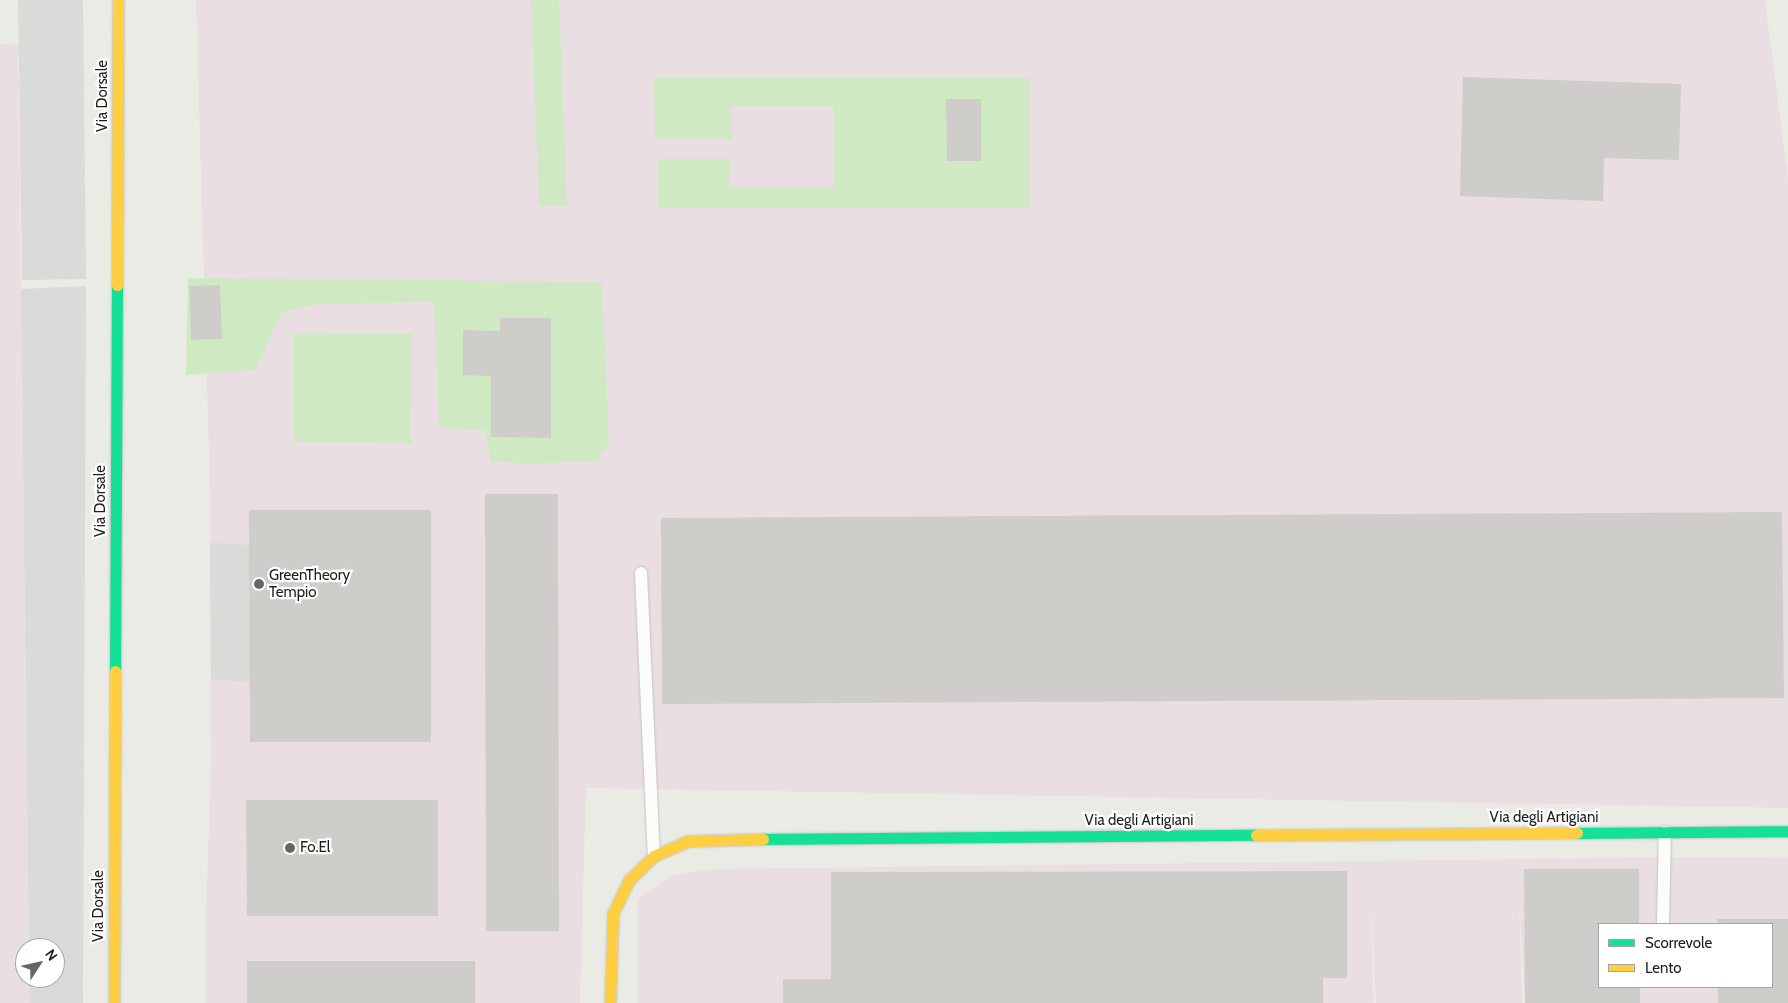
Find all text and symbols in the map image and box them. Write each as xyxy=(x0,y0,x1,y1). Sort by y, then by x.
street label: Via Dorsale xyxy=(94,60,112,132)
street label: Via Dorsale xyxy=(92,465,110,537)
place label: GreenTheory Tempio xyxy=(269,566,350,601)
marker: GreenTheory Tempio xyxy=(253,578,265,590)
street label: Via degli Artigiani xyxy=(1489,809,1599,827)
street label: Via degli Artigiani xyxy=(1084,812,1194,830)
place label: Fo.El xyxy=(300,839,330,857)
marker: Fo.El xyxy=(284,842,296,854)
street label: Via Dorsale xyxy=(90,870,108,942)
legend xyxy=(1598,923,1773,988)
text: Scorrevole xyxy=(1645,934,1712,952)
north arrow xyxy=(15,938,65,988)
text: N xyxy=(41,946,62,964)
text: Lento xyxy=(1645,959,1682,977)

